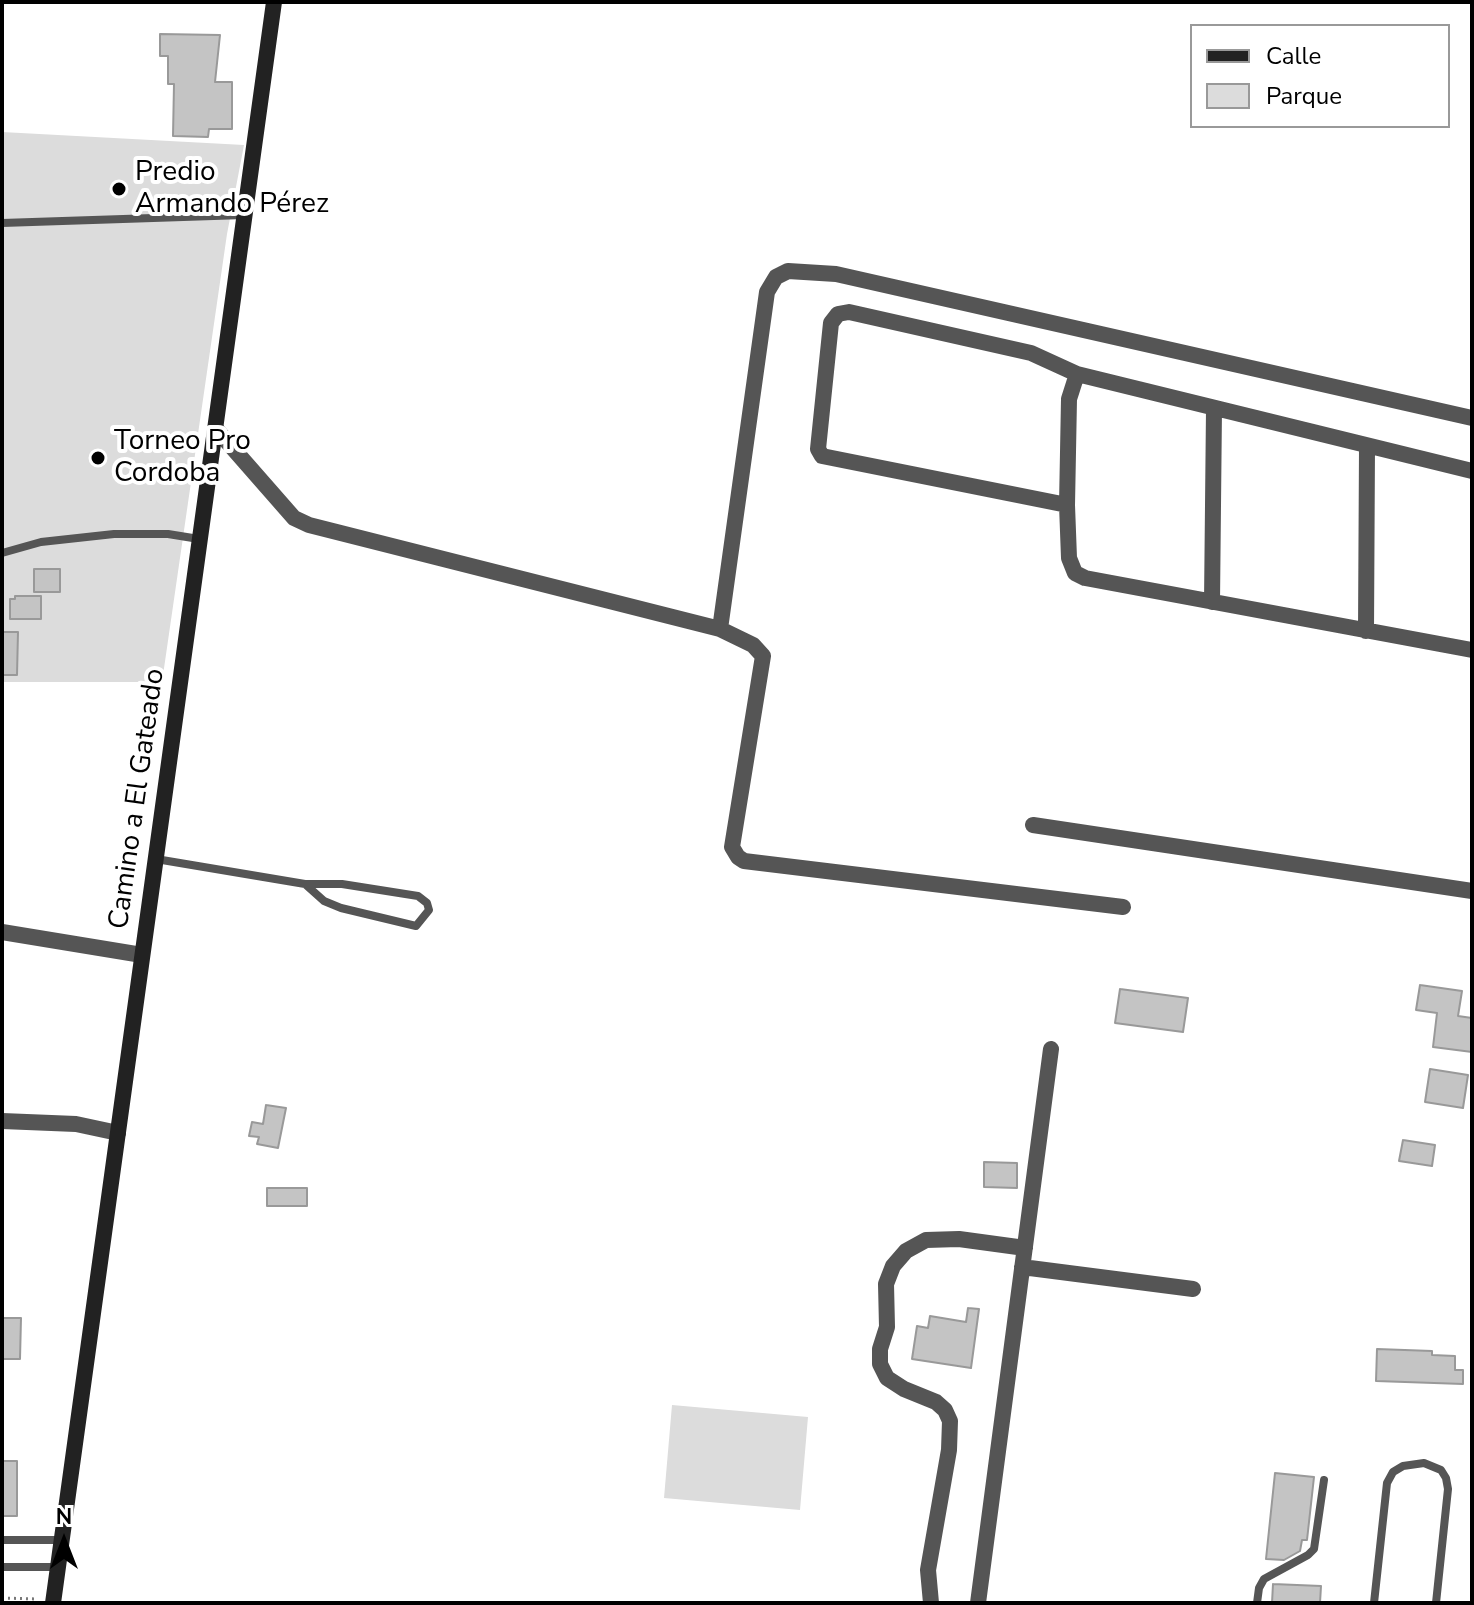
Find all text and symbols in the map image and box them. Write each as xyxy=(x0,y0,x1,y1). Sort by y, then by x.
legend xyxy=(1190,24,1450,128)
text: Calle xyxy=(1266,40,1321,72)
text: Parque xyxy=(1266,80,1342,112)
place label: Predio Armando Pérez xyxy=(135,156,329,222)
marker: Predio Armando Pérez xyxy=(110,180,128,198)
place label: Torneo Pro Cordoba xyxy=(114,425,251,491)
marker: Torneo Pro Cordoba xyxy=(89,449,107,467)
street label: Camino a El Gateado xyxy=(103,667,173,931)
north arrow xyxy=(24,1501,104,1581)
text: N xyxy=(56,1502,72,1532)

